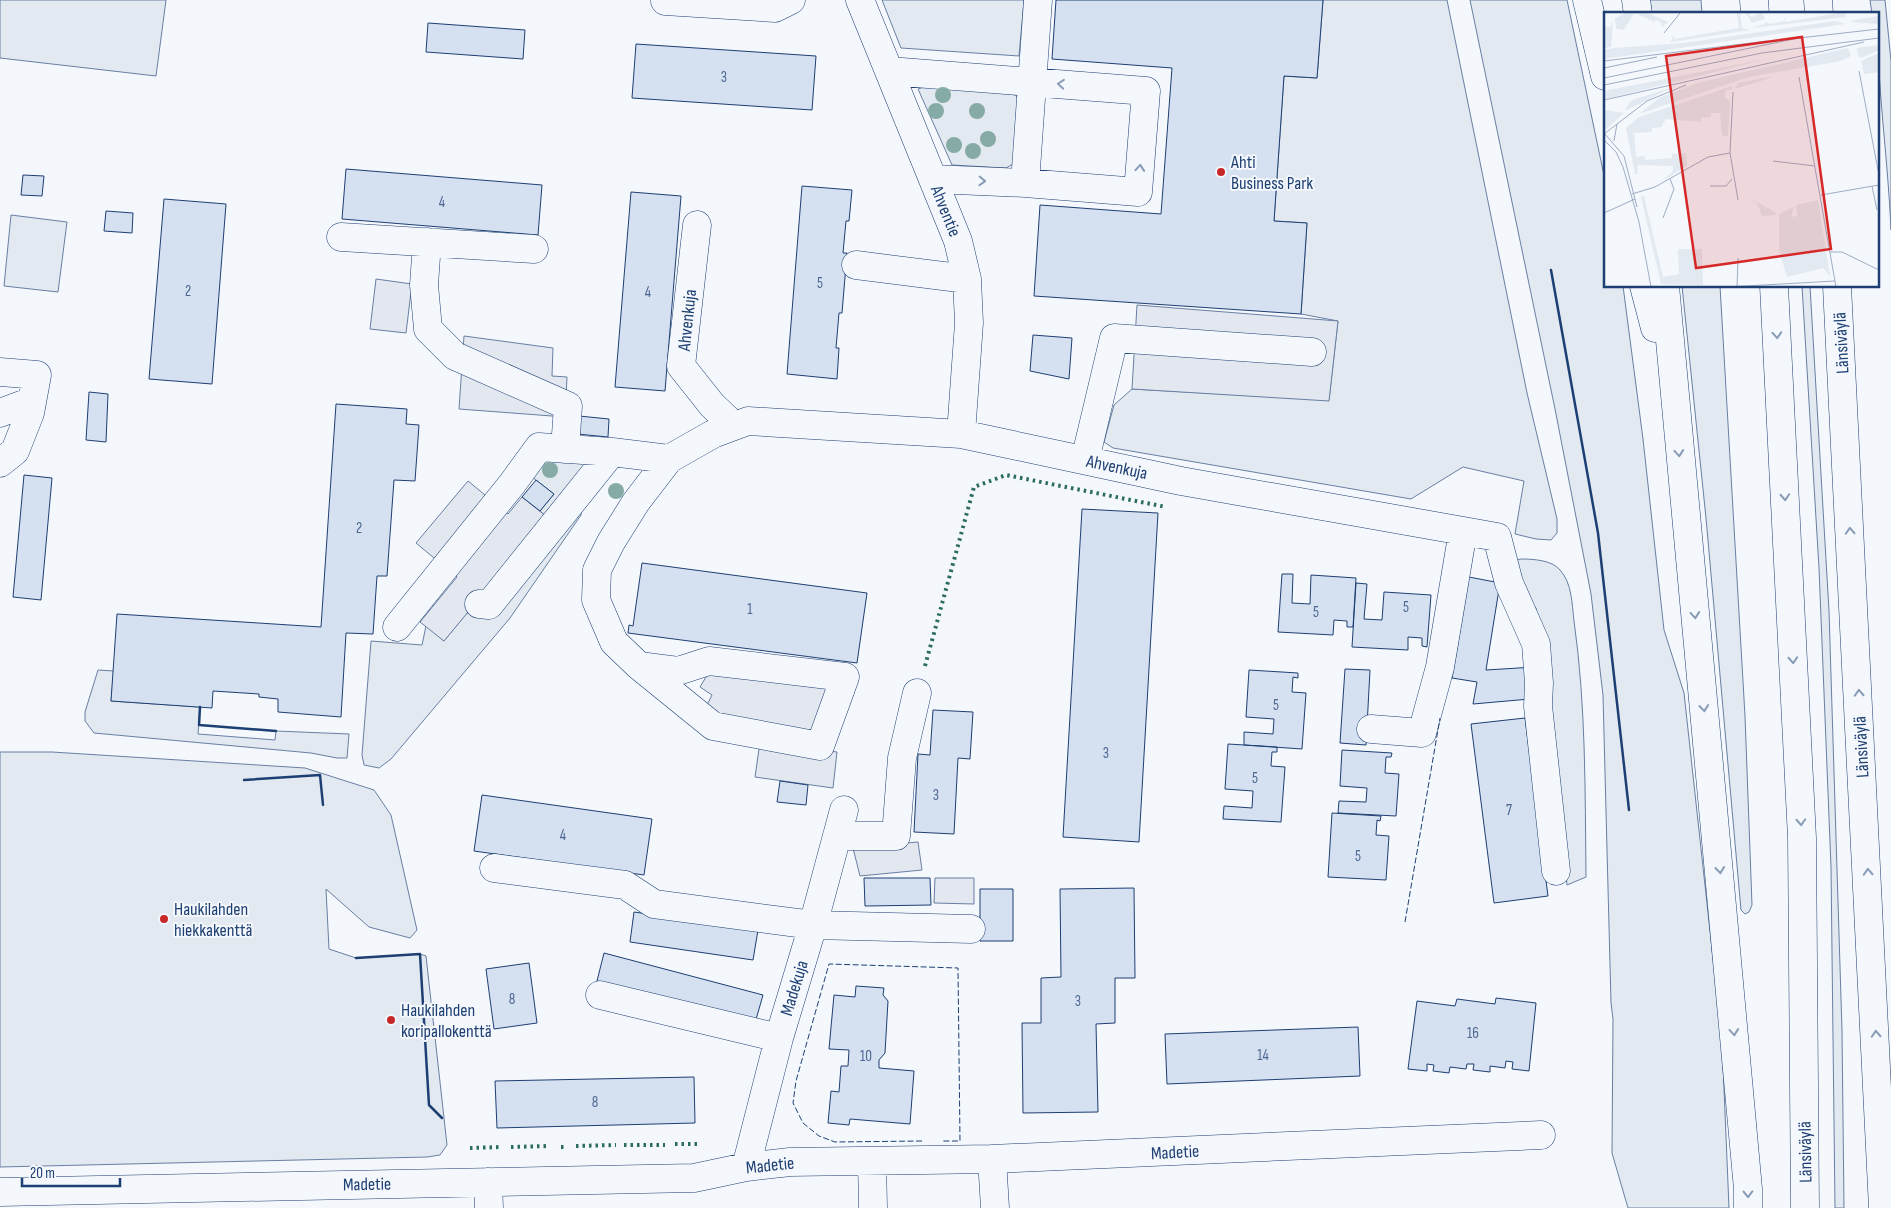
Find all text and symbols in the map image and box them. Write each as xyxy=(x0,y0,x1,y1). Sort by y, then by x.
inset map xyxy=(1604,12,1878,288)
house number: 3 xyxy=(721,68,727,87)
one-way arrow xyxy=(1057,79,1065,90)
place label: Ahti Business Park xyxy=(1230,152,1313,194)
one-way arrow xyxy=(1134,164,1145,172)
marker: Ahti Business Park xyxy=(1215,166,1227,178)
one-way arrow xyxy=(978,176,986,187)
street label: Ahventie xyxy=(925,181,965,240)
house number: 4 xyxy=(439,193,445,212)
house number: 5 xyxy=(817,274,823,293)
house number: 2 xyxy=(185,282,191,301)
house number: 4 xyxy=(645,283,651,302)
street label: Ahvenkuja xyxy=(674,288,701,353)
street label: Länsiväylä xyxy=(1829,311,1854,374)
one-way arrow xyxy=(1772,331,1783,339)
one-way arrow xyxy=(1674,449,1685,457)
street label: Ahvenkuja xyxy=(1083,451,1149,484)
one-way arrow xyxy=(1780,493,1791,501)
house number: 2 xyxy=(356,519,362,538)
one-way arrow xyxy=(1845,526,1856,534)
house number: 5 xyxy=(1403,598,1409,617)
house number: 1 xyxy=(747,600,753,619)
house number: 5 xyxy=(1313,603,1319,622)
one-way arrow xyxy=(1689,611,1700,619)
one-way arrow xyxy=(1788,656,1798,664)
one-way arrow xyxy=(1853,689,1864,697)
house number: 5 xyxy=(1273,696,1279,715)
one-way arrow xyxy=(1698,704,1709,712)
street label: Länsiväylä xyxy=(1849,715,1874,778)
house number: 3 xyxy=(1103,744,1109,763)
house number: 5 xyxy=(1252,769,1258,788)
house number: 3 xyxy=(933,786,939,805)
house number: 7 xyxy=(1506,801,1512,820)
one-way arrow xyxy=(1795,818,1806,826)
house number: 4 xyxy=(560,826,566,845)
house number: 5 xyxy=(1355,847,1361,866)
one-way arrow xyxy=(1714,866,1725,874)
one-way arrow xyxy=(1862,867,1873,875)
place label: Haukilahden hiekkakenttä xyxy=(174,899,252,941)
marker: Haukilahden hiekkakenttä xyxy=(158,913,170,925)
street label: Madekuja xyxy=(776,958,813,1018)
house number: 8 xyxy=(509,990,515,1009)
house number: 3 xyxy=(1075,992,1081,1011)
place label: Haukilahden koripallokenttä xyxy=(401,1000,492,1042)
marker: Haukilahden koripallokenttä xyxy=(385,1014,397,1026)
house number: 16 xyxy=(1467,1024,1479,1043)
one-way arrow xyxy=(1729,1028,1740,1036)
one-way arrow xyxy=(1870,1030,1881,1038)
house number: 14 xyxy=(1257,1046,1269,1065)
house number: 10 xyxy=(860,1047,872,1066)
house number: 8 xyxy=(592,1093,598,1112)
street label: Länsiväylä xyxy=(1794,1121,1817,1183)
street label: Madetie xyxy=(1150,1141,1200,1164)
street label: Madetie xyxy=(745,1153,795,1178)
scale bar xyxy=(22,1156,120,1188)
text: 20 m xyxy=(30,1164,55,1183)
street label: Madetie xyxy=(343,1174,391,1195)
one-way arrow xyxy=(1743,1190,1753,1198)

